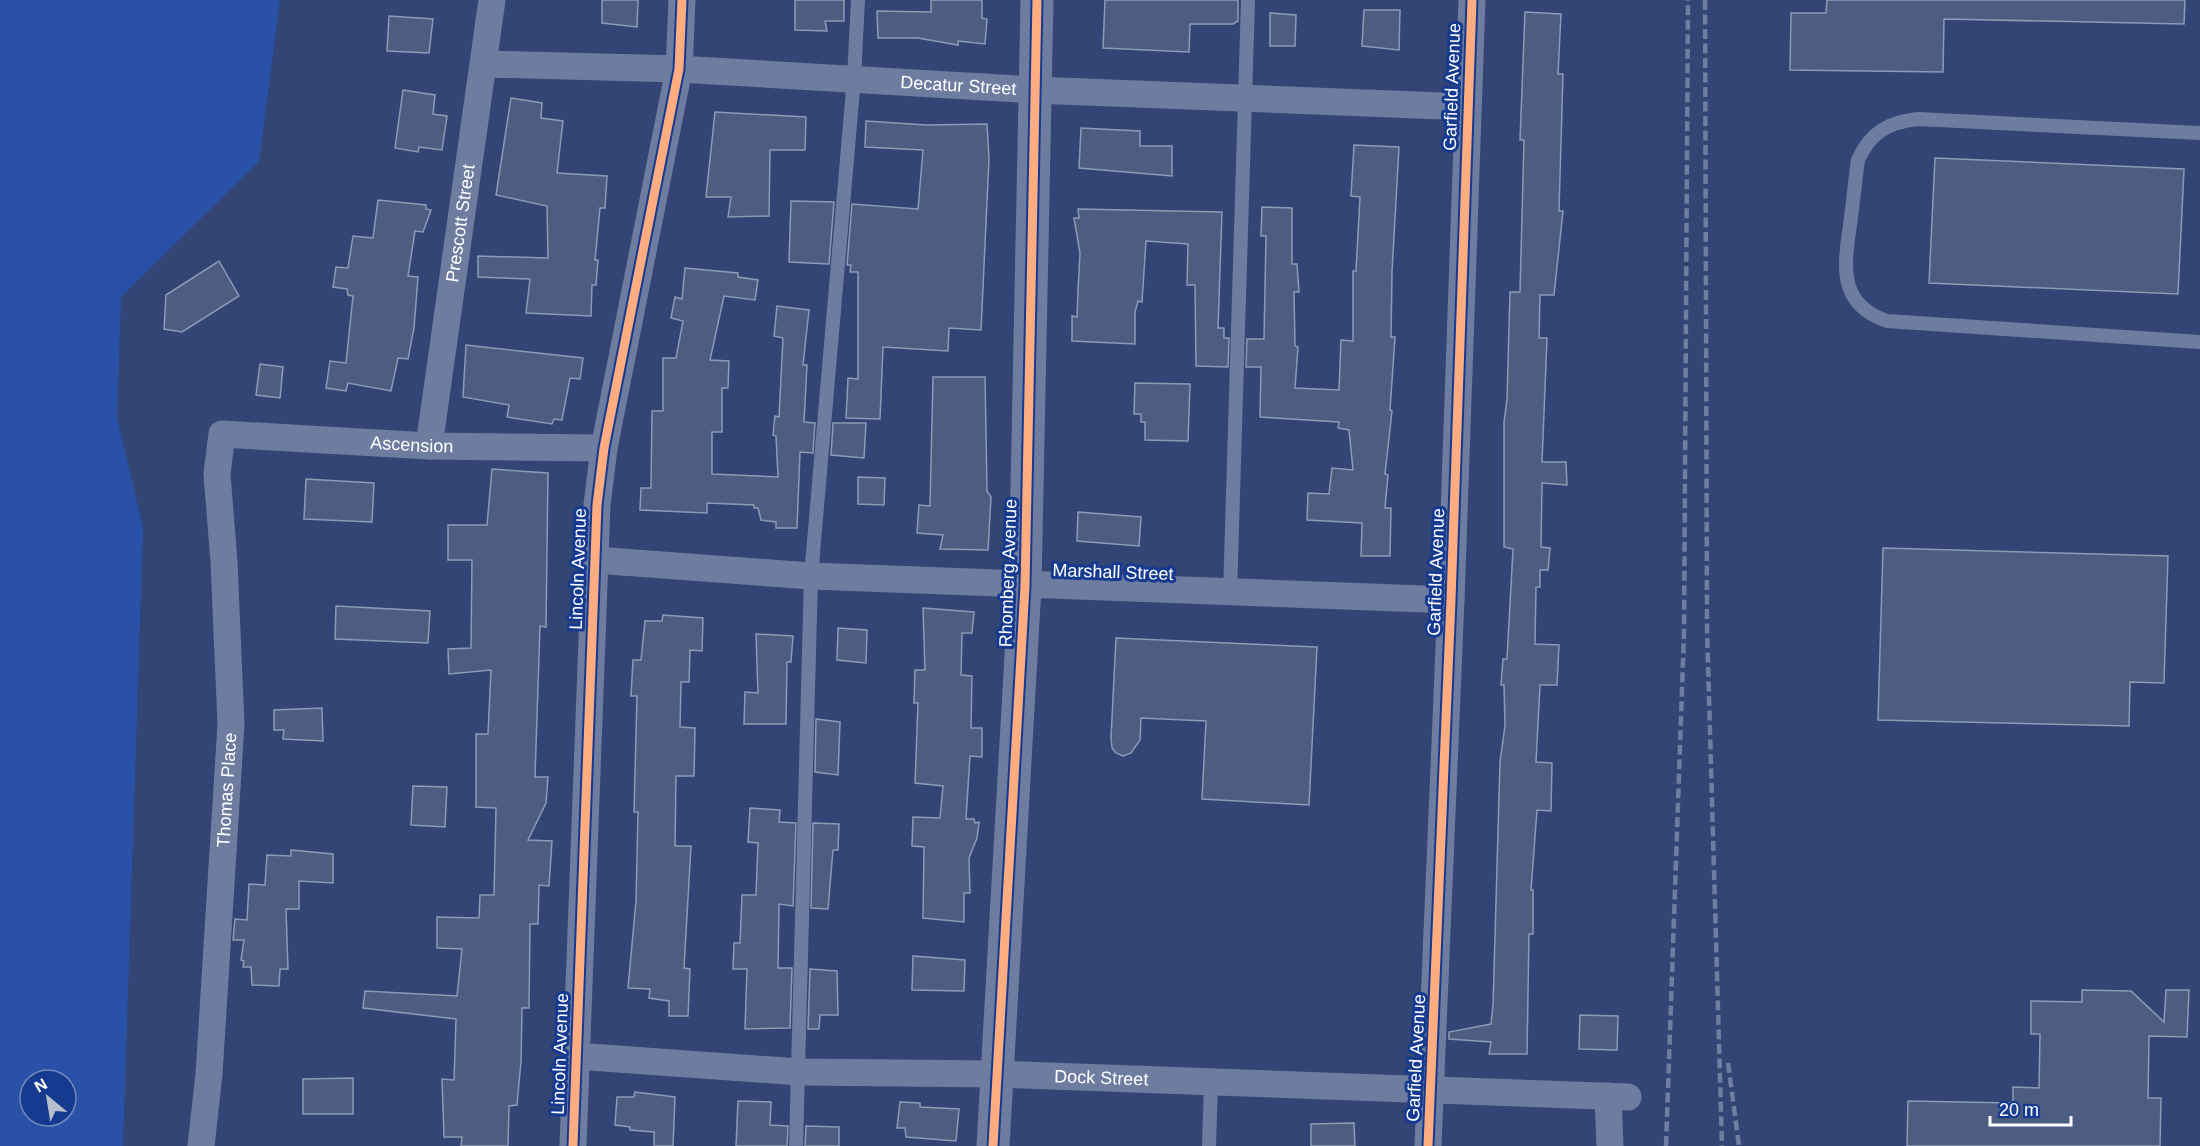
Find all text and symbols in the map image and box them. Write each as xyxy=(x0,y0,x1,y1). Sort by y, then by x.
street label: Garfield Avenue xyxy=(1440,23,1464,151)
street label: Decatur Street xyxy=(900,72,1017,99)
street label: Prescott Street xyxy=(442,163,479,284)
street label: Ascension xyxy=(370,433,453,456)
street label: Rhomberg Avenue xyxy=(995,498,1021,648)
street label: Lincoln Avenue xyxy=(566,508,590,630)
street label: Garfield Avenue xyxy=(1424,508,1448,636)
street label: Marshall Street xyxy=(1052,560,1174,584)
street label: Thomas Place xyxy=(213,732,240,848)
street label: Lincoln Avenue xyxy=(548,993,572,1115)
street label: Garfield Avenue xyxy=(1403,994,1429,1122)
street label: Dock Street xyxy=(1054,1066,1149,1090)
north arrow xyxy=(18,1068,78,1128)
text: N xyxy=(31,1075,50,1096)
scale bar xyxy=(1990,1089,2071,1127)
text: 20 m xyxy=(1999,1100,2039,1120)

